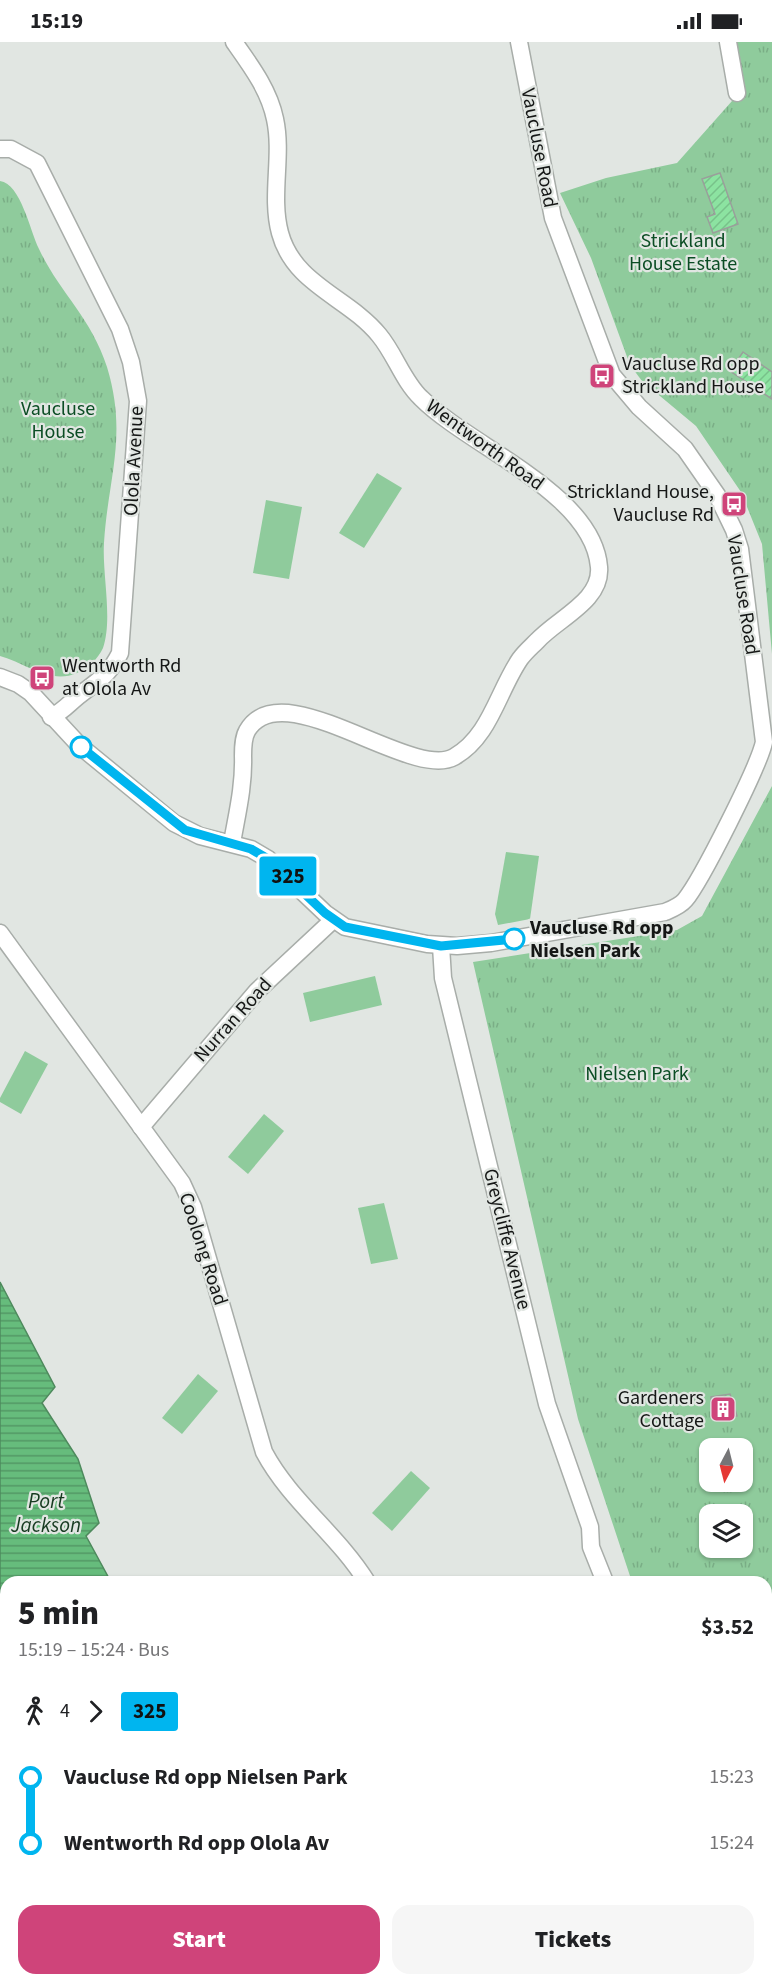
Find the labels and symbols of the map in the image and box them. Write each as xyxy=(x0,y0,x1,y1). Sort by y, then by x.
street label: Vaucluse Road xyxy=(514,86,564,210)
park label: Strickland House Estate xyxy=(629,227,737,278)
place label: Vaucluse Rd opp Strickland House xyxy=(622,350,764,401)
bus stop icon: Vaucluse Rd opp Strickland House xyxy=(587,361,617,391)
street label: Wentworth Road xyxy=(420,393,550,497)
park label: Vaucluse House xyxy=(21,395,95,446)
street label: Olola Avenue xyxy=(117,405,151,517)
place label: Strickland House, Vaucluse Rd xyxy=(567,478,714,529)
bus stop icon: Strickland House, Vaucluse Rd xyxy=(719,489,749,519)
street label: Vaucluse Road xyxy=(720,533,766,657)
place label: Wentworth Rd at Olola Av xyxy=(62,652,181,703)
bus stop icon: Wentworth Rd at Olola Av xyxy=(27,663,57,693)
unlabelled marker xyxy=(70,736,92,758)
line badge: 325 xyxy=(254,856,322,896)
place label: Vaucluse Rd opp Nielsen Park xyxy=(529,914,674,965)
marker: Vaucluse Rd opp Nielsen Park xyxy=(503,928,525,950)
street label: Nurran Road xyxy=(187,972,279,1068)
park label: Nielsen Park xyxy=(585,1060,689,1088)
street label: Greycliffe Avenue xyxy=(476,1166,538,1313)
street label: Coolong Road xyxy=(172,1189,234,1309)
place label: Gardeners Cottage xyxy=(618,1384,704,1435)
building icon: Gardeners Cottage xyxy=(708,1394,738,1424)
north arrow xyxy=(699,1438,753,1492)
water label: Port Jackson xyxy=(10,1486,81,1540)

